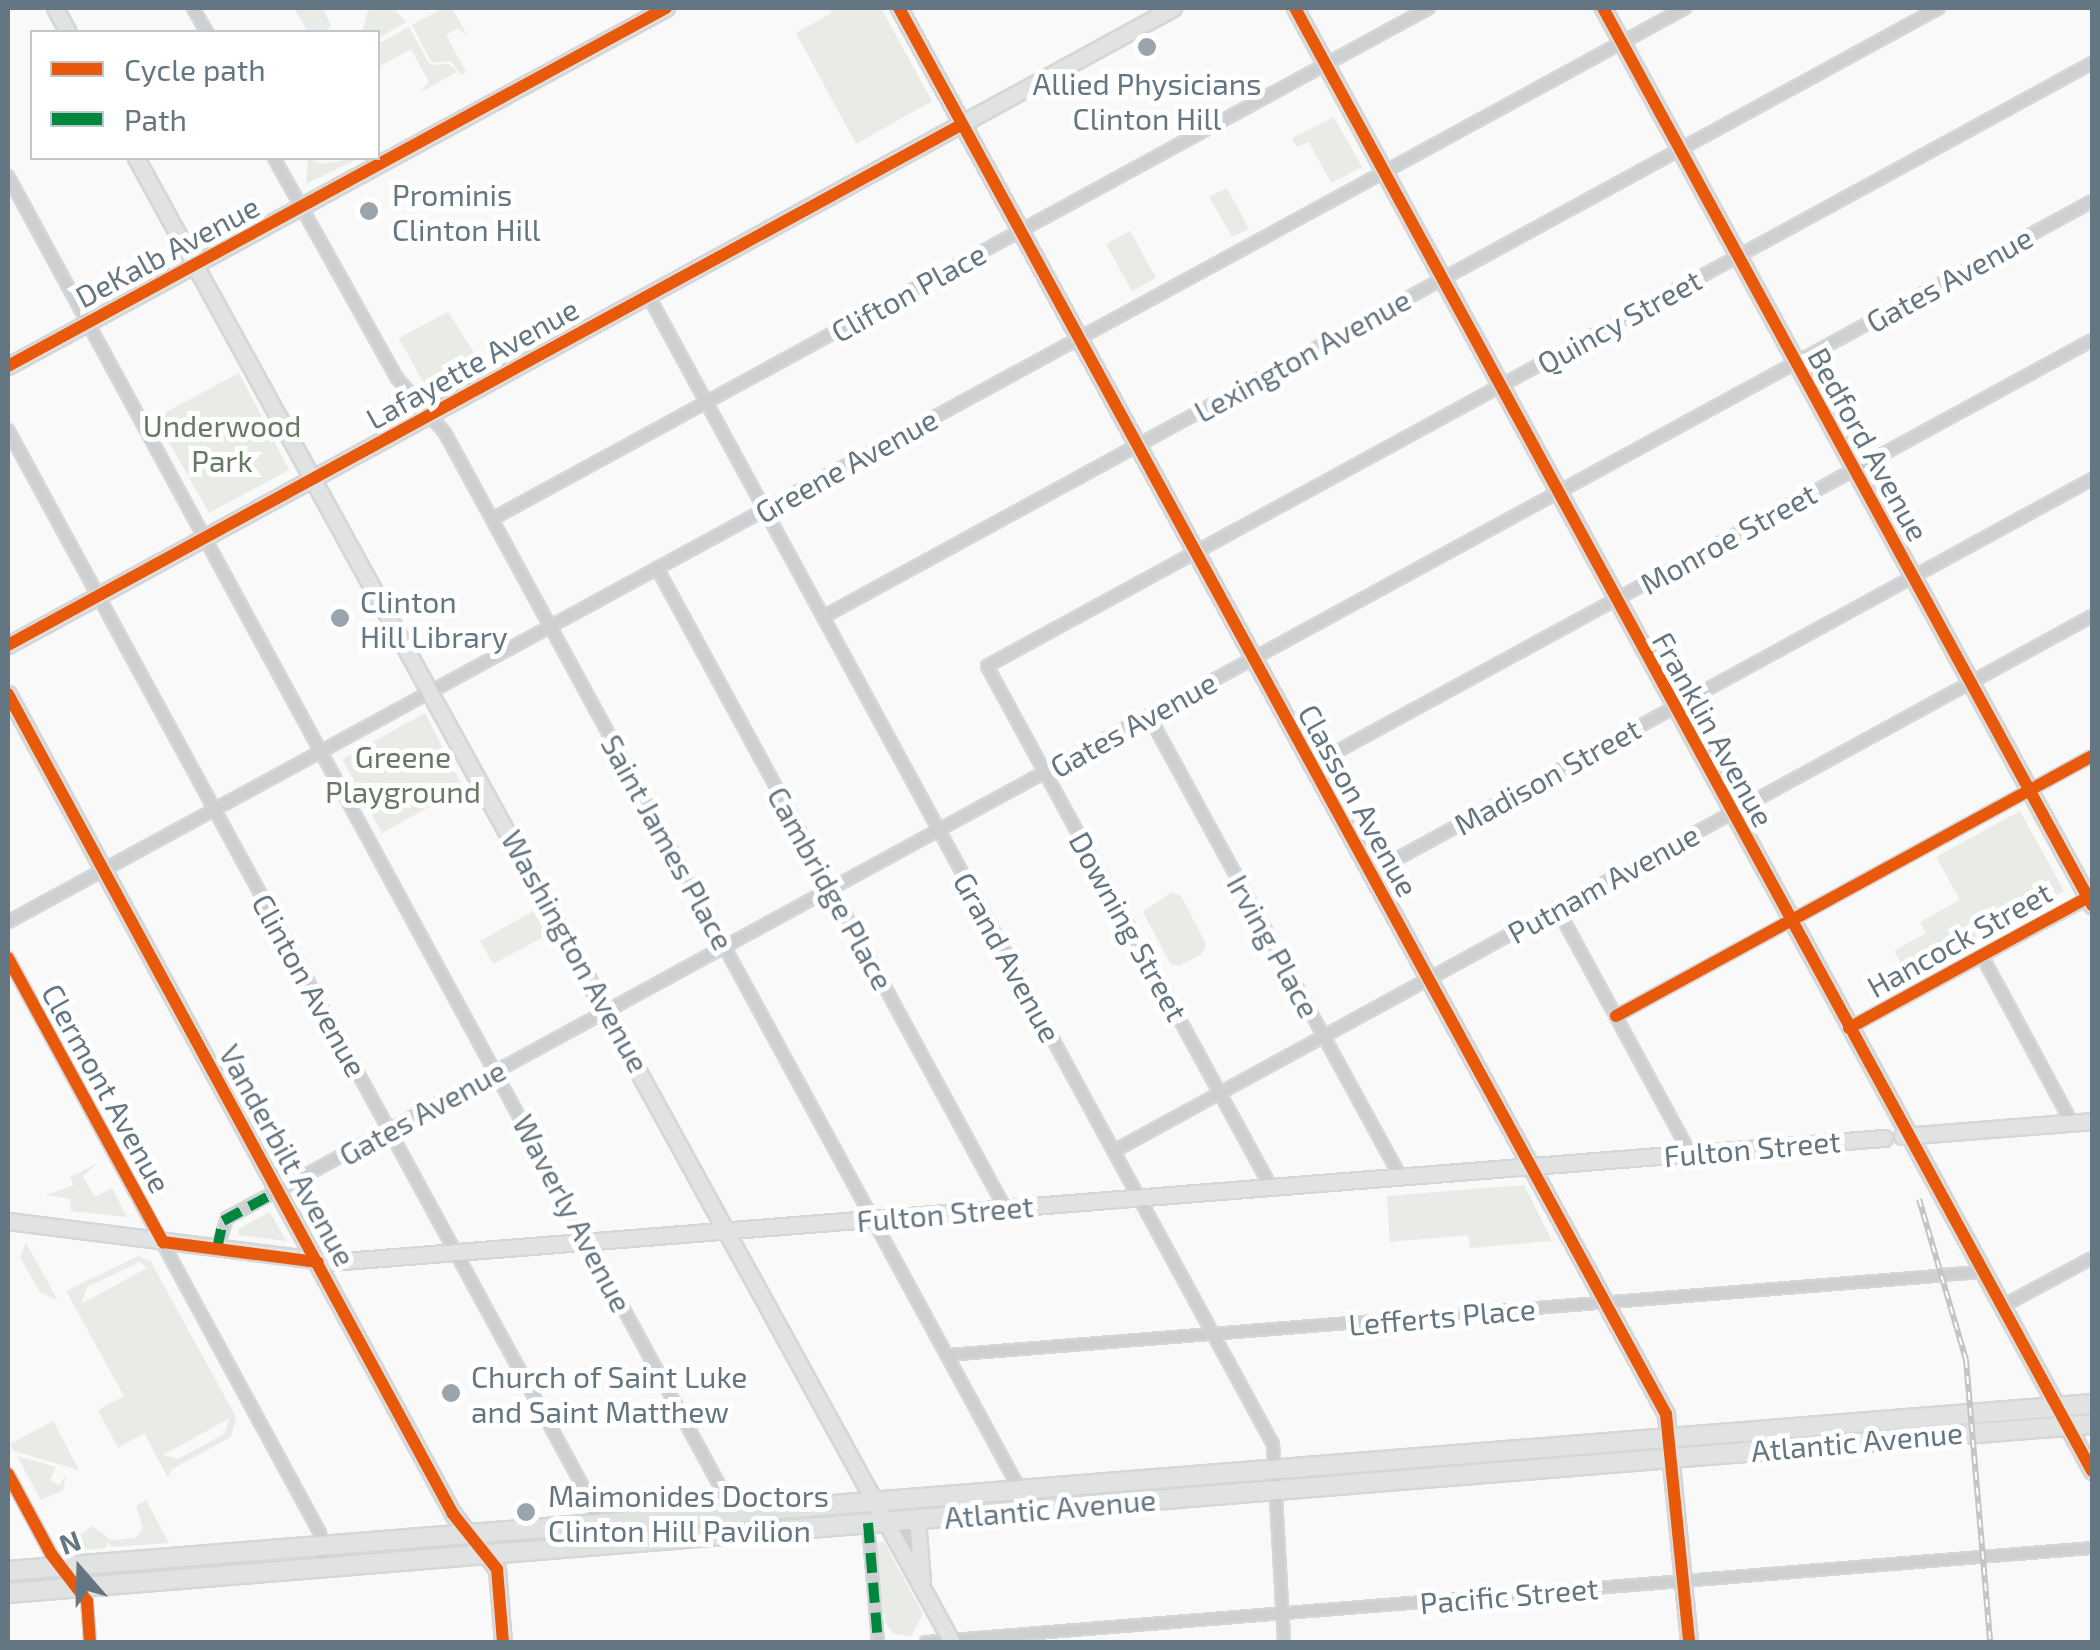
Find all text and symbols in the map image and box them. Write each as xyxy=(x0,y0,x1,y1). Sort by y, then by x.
legend xyxy=(30,30,380,160)
marker: Allied Physicians Clinton Hill xyxy=(1134,34,1160,60)
text: Cycle path xyxy=(124,51,266,87)
place label: Allied Physicians Clinton Hill xyxy=(1033,65,1261,136)
text: Path xyxy=(124,101,187,137)
place label: Prominis Clinton Hill xyxy=(392,176,541,246)
street label: DeKalb Avenue xyxy=(69,187,265,315)
marker: Prominis Clinton Hill xyxy=(356,198,382,224)
street label: Gates Avenue xyxy=(1859,218,2039,340)
street label: Clifton Place xyxy=(824,235,992,349)
street label: Quincy Street xyxy=(1530,261,1708,381)
street label: Lexington Avenue xyxy=(1187,281,1417,429)
street label: Lafayette Avenue xyxy=(359,290,585,436)
street label: Bedford Avenue xyxy=(1801,341,1937,547)
street label: Greene Avenue xyxy=(748,400,944,530)
park label: Underwood Park xyxy=(143,407,301,478)
street label: Monroe Street xyxy=(1634,475,1822,601)
place label: Clinton Hill Library xyxy=(360,583,508,654)
marker: Clinton Hill Library xyxy=(329,607,351,629)
street label: Franklin Avenue xyxy=(1645,625,1783,833)
street label: Gates Avenue xyxy=(1043,663,1223,785)
street label: Classon Avenue xyxy=(1291,697,1427,903)
street label: Madison Street xyxy=(1448,710,1646,842)
street label: Saint James Place xyxy=(594,728,742,956)
park label: Greene Playground xyxy=(325,738,481,808)
street label: Cambridge Place xyxy=(760,780,902,996)
street label: Putnam Avenue xyxy=(1501,815,1705,951)
street label: Washington Avenue xyxy=(494,823,658,1079)
street label: Downing Street xyxy=(1062,825,1196,1027)
street label: Grand Avenue xyxy=(946,866,1070,1048)
street label: Irving Place xyxy=(1220,868,1328,1024)
street label: Hancock Street xyxy=(1860,873,2058,1005)
street label: Clinton Avenue xyxy=(245,887,375,1083)
street label: Clermont Avenue xyxy=(35,977,179,1199)
street label: Vanderbilt Avenue xyxy=(212,1038,364,1272)
street label: Gates Avenue xyxy=(332,1051,512,1173)
street label: Waverly Avenue xyxy=(506,1108,640,1318)
street label: Fulton Street xyxy=(1662,1122,1842,1174)
street label: Fulton Street xyxy=(855,1187,1035,1239)
street label: Lefferts Place xyxy=(1347,1290,1537,1342)
place label: Church of Saint Luke and Saint Matthew xyxy=(471,1358,748,1428)
marker: Church of Saint Luke and Saint Matthew xyxy=(440,1382,462,1404)
street label: Atlantic Avenue xyxy=(1749,1414,1965,1468)
place label: Maimonides Doctors Clinton Hill Pavilion xyxy=(548,1477,829,1548)
street label: Atlantic Avenue xyxy=(942,1481,1158,1535)
marker: Maimonides Doctors Clinton Hill Pavilion xyxy=(513,1499,539,1525)
north arrow xyxy=(30,1520,130,1620)
text: N xyxy=(54,1522,85,1561)
street label: Pacific Street xyxy=(1418,1569,1600,1621)

